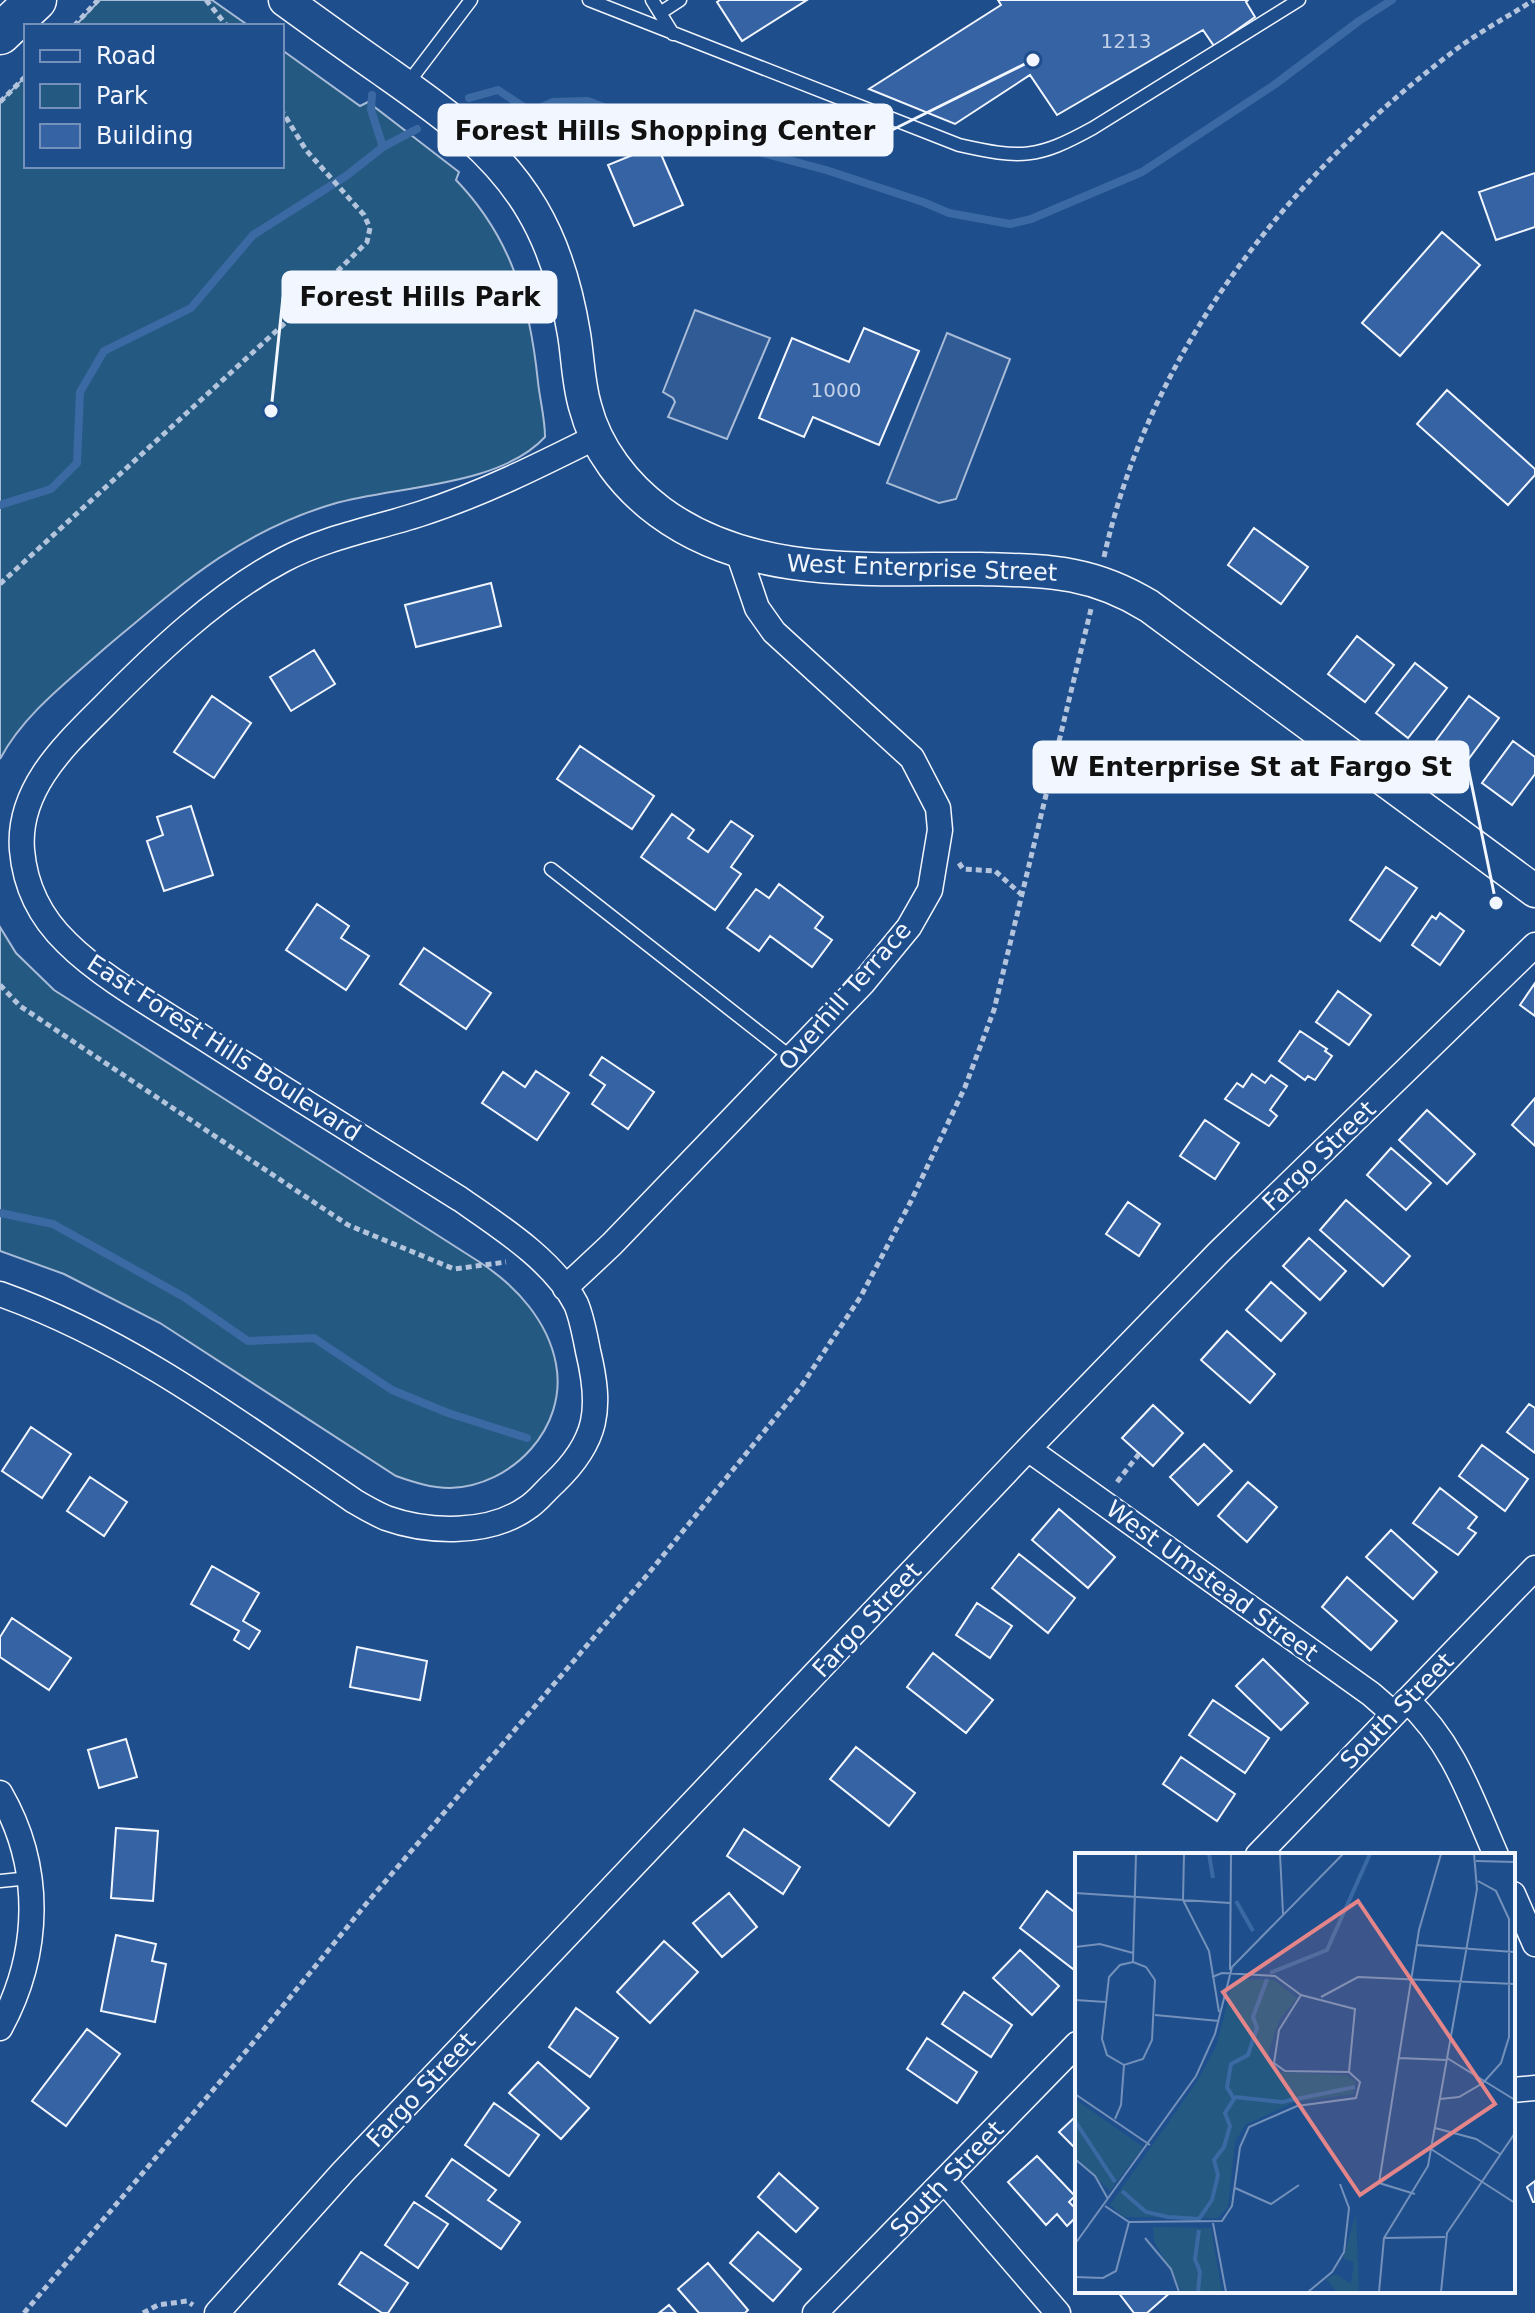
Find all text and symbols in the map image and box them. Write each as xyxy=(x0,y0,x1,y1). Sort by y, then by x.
legend xyxy=(24,24,284,168)
house number: 1213 xyxy=(1101,29,1151,53)
text: Road xyxy=(96,42,156,70)
text: Park xyxy=(96,82,148,110)
callout: Forest Hills Shopping Center xyxy=(439,105,892,155)
text: Forest Hills Shopping Center xyxy=(455,116,875,146)
text: Building xyxy=(96,122,193,150)
callout: Forest Hills Park xyxy=(283,272,556,322)
text: Forest Hills Park xyxy=(299,282,541,312)
house number: 1000 xyxy=(811,378,861,402)
street label: West Enterprise Street xyxy=(786,549,1058,587)
callout: W Enterprise St at Fargo St xyxy=(1034,742,1468,792)
text: W Enterprise St at Fargo St xyxy=(1050,752,1452,782)
street label: Overhill Terrace xyxy=(773,916,917,1076)
street label: East Forest Hills Boulevard xyxy=(82,949,366,1147)
street label: Fargo Street xyxy=(1257,1095,1381,1217)
street label: West Umstead Street xyxy=(1101,1495,1323,1667)
street label: Fargo Street xyxy=(807,1557,927,1683)
street label: South Street xyxy=(1335,1647,1459,1775)
inset map xyxy=(1075,1853,1515,2293)
street label: Fargo Street xyxy=(361,2027,481,2153)
street label: South Street xyxy=(885,2115,1009,2243)

